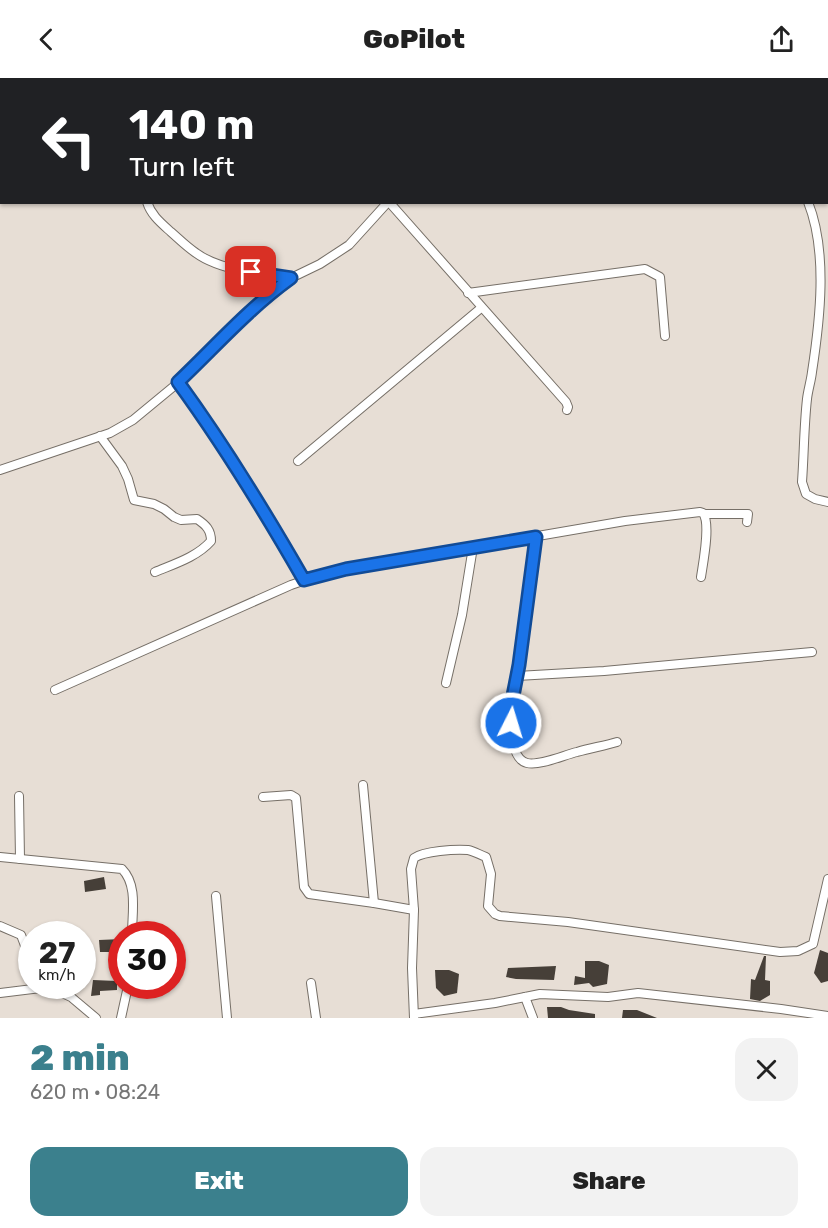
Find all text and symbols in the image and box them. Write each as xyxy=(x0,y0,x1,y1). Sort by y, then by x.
icon: back xyxy=(30,23,63,56)
text: GoPilot xyxy=(363,23,465,55)
icon: share xyxy=(765,23,798,56)
text: 140 m xyxy=(129,100,255,150)
icon: left xyxy=(30,102,108,180)
text: Turn left xyxy=(129,151,234,183)
pin xyxy=(225,246,276,297)
icon: arrive xyxy=(234,255,267,288)
position arrow xyxy=(479,691,543,755)
speed limit sign: 30 xyxy=(108,921,186,999)
text: 27 xyxy=(39,935,75,971)
text: km/h xyxy=(38,966,76,984)
text: 2 min xyxy=(30,1036,130,1079)
button: close xyxy=(735,1038,798,1101)
text: 620 m · 08:24 xyxy=(30,1080,160,1104)
button: Exit xyxy=(30,1147,408,1216)
button: Share xyxy=(420,1147,798,1216)

